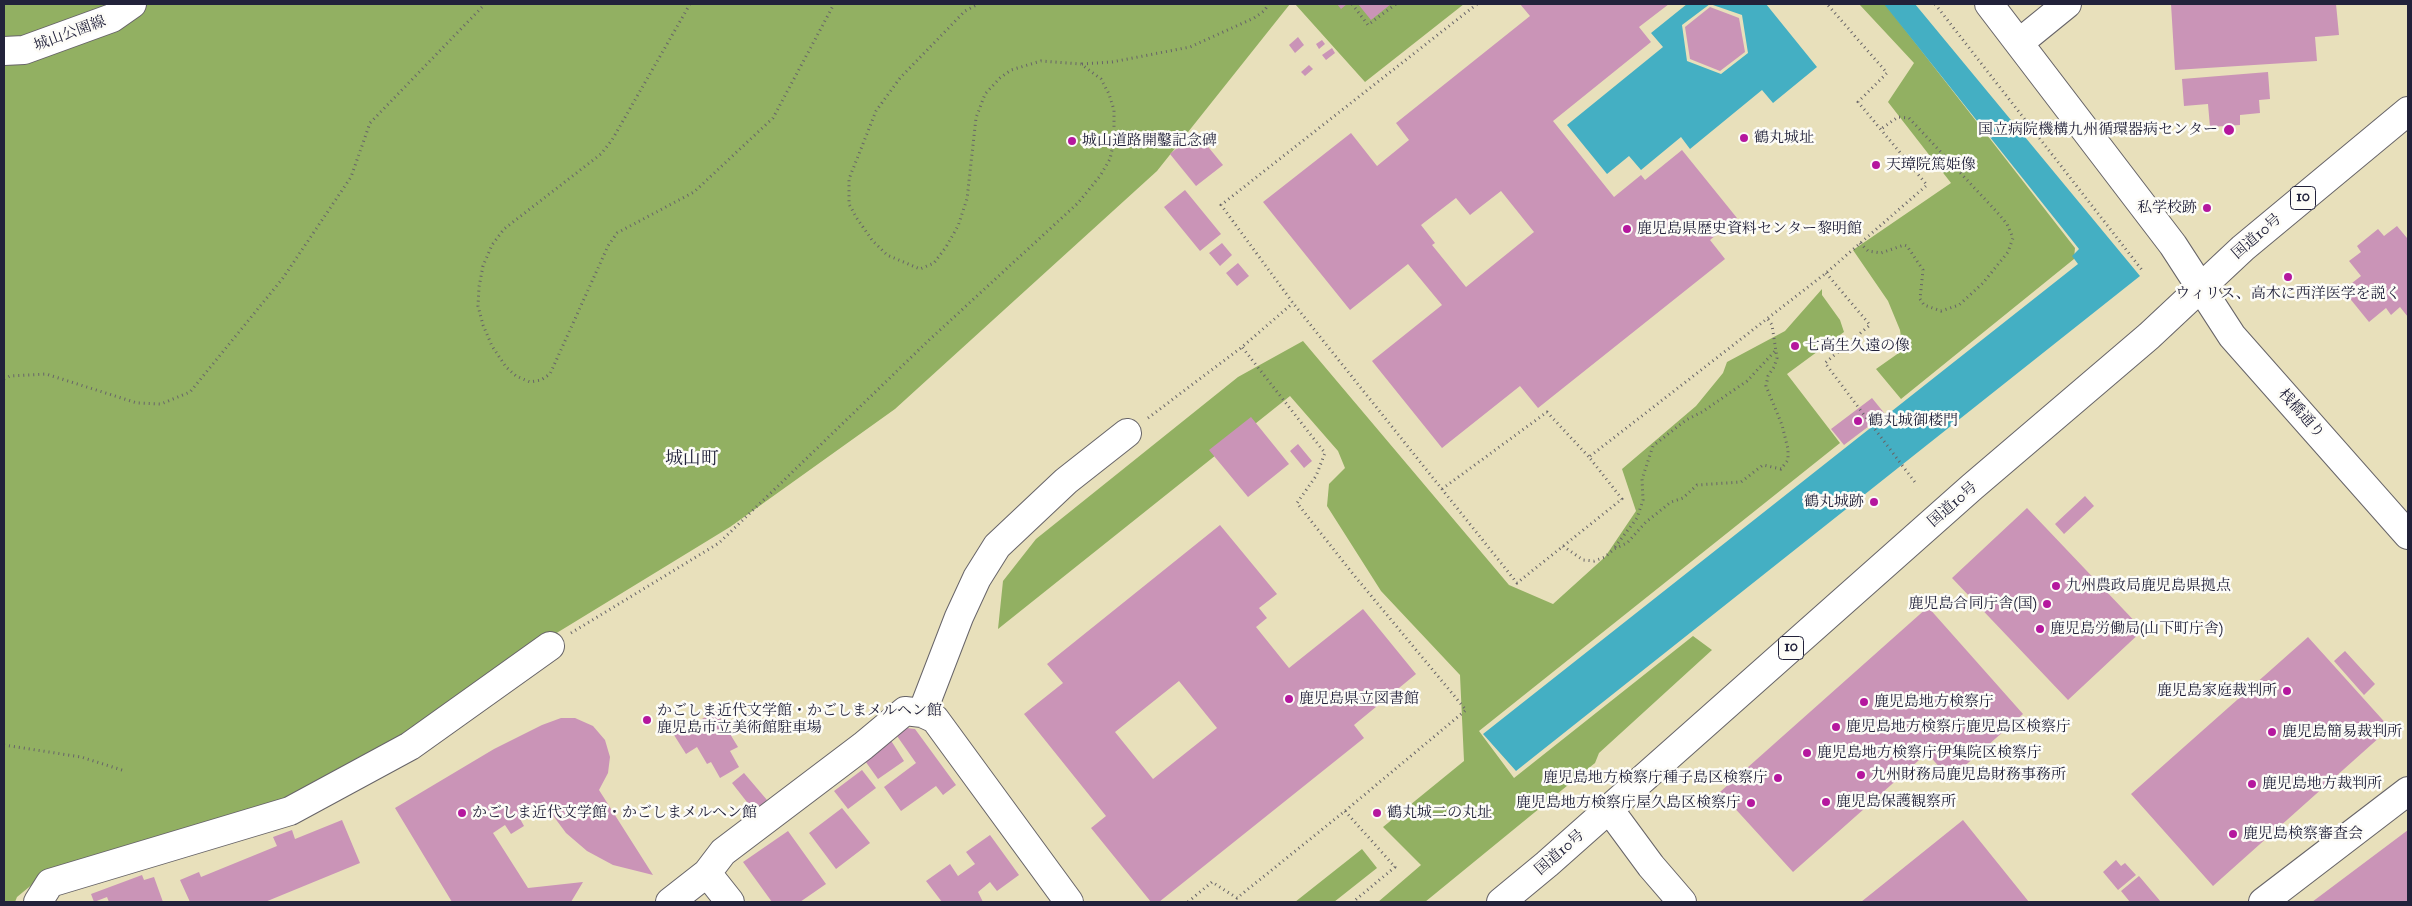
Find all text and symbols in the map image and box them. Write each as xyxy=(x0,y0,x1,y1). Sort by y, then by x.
street label: 城山公園線 xyxy=(32,13,108,55)
place label: 国立病院機構九州循環器病センター xyxy=(1978,121,2218,139)
marker: 国立病院機構九州循環器病センター xyxy=(2222,123,2236,137)
place label: 鶴丸城址 xyxy=(1754,129,1814,147)
place label: 城山道路開鑿記念碑 xyxy=(1082,132,1217,150)
marker: 鶴丸城址 xyxy=(1738,132,1750,144)
marker: 城山道路開鑿記念碑 xyxy=(1066,135,1078,147)
place label: 天璋院篤姫像 xyxy=(1886,156,1976,174)
marker: 天璋院篤姫像 xyxy=(1870,159,1882,171)
road number: 10 xyxy=(2290,187,2316,210)
place label: 私学校跡 xyxy=(2137,199,2197,217)
marker: 私学校跡 xyxy=(2201,202,2213,214)
street label: 国道10号 xyxy=(2229,211,2285,263)
place label: 鹿児島県歴史資料センター黎明館 xyxy=(1637,220,1862,238)
marker: 鹿児島県歴史資料センター黎明館 xyxy=(1621,223,1633,235)
marker: ウィリス、高木に西洋医学を説く xyxy=(2282,271,2294,283)
place label: ウィリス、高木に西洋医学を説く xyxy=(2175,285,2401,303)
place label: 七高生久遠の像 xyxy=(1805,337,1910,355)
marker: 七高生久遠の像 xyxy=(1789,340,1801,352)
street label: 桟橋通り xyxy=(2274,386,2328,442)
place label: 鶴丸城御楼門 xyxy=(1868,412,1958,430)
marker: 鶴丸城御楼門 xyxy=(1852,415,1864,427)
district label: 城山町 xyxy=(665,449,719,471)
street label: 国道10号 xyxy=(1925,479,1981,531)
place label: 鶴丸城跡 xyxy=(1804,493,1864,511)
marker: 鶴丸城跡 xyxy=(1868,496,1880,508)
place label: 九州農政局鹿児島県拠点 xyxy=(2066,577,2231,595)
marker: 九州農政局鹿児島県拠点 xyxy=(2050,580,2062,592)
place label: 鹿児島合同庁舎(国) xyxy=(1909,595,2037,613)
marker: 鹿児島合同庁舎(国) xyxy=(2041,598,2053,610)
place label: 鹿児島労働局(山下町庁舎) xyxy=(2050,620,2223,638)
marker: 鹿児島労働局(山下町庁舎) xyxy=(2034,623,2046,635)
road number: 10 xyxy=(1778,636,1804,660)
place label: 鹿児島家庭裁判所 xyxy=(2157,682,2277,700)
marker: 鹿児島家庭裁判所 xyxy=(2281,685,2293,697)
place label: 鹿児島県立図書館 xyxy=(1299,690,1419,708)
marker: 鹿児島県立図書館 xyxy=(1283,693,1295,705)
place label: 鹿児島地方検察庁 xyxy=(1874,693,1994,711)
marker: 鹿児島地方検察庁 xyxy=(1858,696,1870,708)
place label: かごしま近代文学館・かごしまメルヘン館 鹿児島市立美術館駐車場 xyxy=(657,702,942,737)
marker: かごしま近代文学館・かごしまメルヘン館 鹿児島市立美術館駐車場 xyxy=(641,714,653,726)
place label: 鹿児島地方検察庁鹿児島区検察庁 xyxy=(1846,718,2071,736)
marker: 鹿児島地方検察庁鹿児島区検察庁 xyxy=(1830,721,1842,733)
place label: 鹿児島簡易裁判所 xyxy=(2282,723,2402,741)
marker: 鹿児島簡易裁判所 xyxy=(2266,726,2278,738)
place label: 鹿児島地方検察庁伊集院区検察庁 xyxy=(1817,744,2042,762)
marker: 鹿児島地方検察庁伊集院区検察庁 xyxy=(1801,747,1813,759)
place label: 九州財務局鹿児島財務事務所 xyxy=(1871,766,2066,784)
place label: 鹿児島地方検察庁種子島区検察庁 xyxy=(1543,769,1768,787)
marker: 九州財務局鹿児島財務事務所 xyxy=(1855,769,1867,781)
marker: 鹿児島地方検察庁種子島区検察庁 xyxy=(1772,772,1784,784)
place label: 鹿児島地方裁判所 xyxy=(2262,775,2382,793)
marker: 鹿児島地方裁判所 xyxy=(2246,778,2258,790)
place label: 鹿児島保護観察所 xyxy=(1836,793,1956,811)
place label: 鹿児島地方検察庁屋久島区検察庁 xyxy=(1516,794,1741,812)
marker: 鹿児島保護観察所 xyxy=(1820,796,1832,808)
marker: 鹿児島地方検察庁屋久島区検察庁 xyxy=(1745,797,1757,809)
place label: かごしま近代文学館・かごしまメルヘン館 xyxy=(472,804,757,822)
place label: 鶴丸城二の丸址 xyxy=(1387,804,1492,822)
marker: かごしま近代文学館・かごしまメルヘン館 xyxy=(456,807,468,819)
marker: 鶴丸城二の丸址 xyxy=(1371,807,1383,819)
place label: 鹿児島検察審査会 xyxy=(2243,825,2363,843)
street label: 国道10号 xyxy=(1532,827,1588,879)
marker: 鹿児島検察審査会 xyxy=(2227,828,2239,840)

